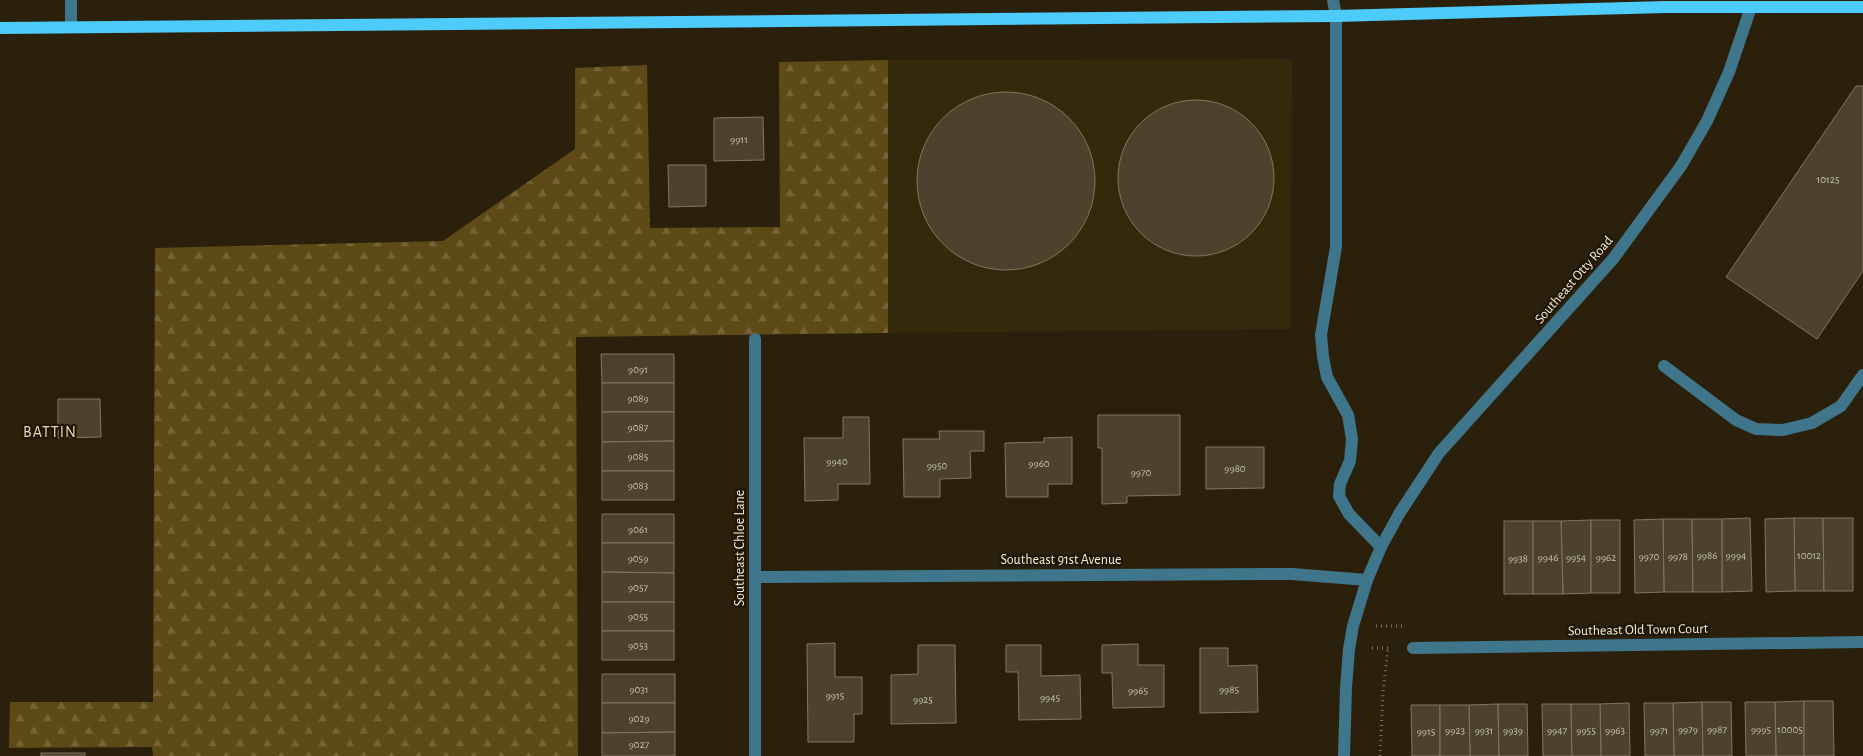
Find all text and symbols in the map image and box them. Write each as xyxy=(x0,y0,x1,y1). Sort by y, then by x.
house number: 9911 xyxy=(730,134,748,145)
house number: 10125 xyxy=(1817,174,1840,185)
street label: Southeast Otty Road xyxy=(1532,234,1616,326)
house number: 9091 xyxy=(628,364,648,375)
house number: 9089 xyxy=(627,393,649,404)
house number: 9087 xyxy=(628,422,649,433)
district label: BATTIN xyxy=(23,424,77,440)
house number: 9085 xyxy=(628,451,649,462)
house number: 9940 xyxy=(826,456,848,467)
house number: 9960 xyxy=(1028,458,1050,469)
house number: 9950 xyxy=(927,460,948,471)
house number: 9980 xyxy=(1224,463,1246,474)
house number: 9970 xyxy=(1131,467,1152,478)
house number: 9083 xyxy=(628,480,649,491)
street label: Southeast Chloe Lane xyxy=(733,490,747,606)
house number: 9061 xyxy=(628,524,648,535)
house number: 9986 xyxy=(1697,550,1717,561)
house number: 9994 xyxy=(1726,550,1746,561)
house number: 10012 xyxy=(1797,550,1821,561)
house number: 9970 xyxy=(1639,551,1660,562)
house number: 9978 xyxy=(1668,551,1688,562)
house number: 9946 xyxy=(1538,552,1558,563)
house number: 9954 xyxy=(1566,552,1586,563)
house number: 9962 xyxy=(1596,552,1616,563)
house number: 9059 xyxy=(628,553,648,564)
street label: Southeast 91st Avenue xyxy=(1000,553,1122,567)
house number: 9938 xyxy=(1508,553,1528,564)
house number: 9057 xyxy=(628,582,648,593)
house number: 9055 xyxy=(628,611,648,622)
street label: Southeast Old Town Court xyxy=(1568,622,1709,638)
house number: 9053 xyxy=(628,640,649,651)
house number: 9031 xyxy=(629,684,649,695)
house number: 9985 xyxy=(1219,684,1239,695)
house number: 9965 xyxy=(1128,685,1148,696)
house number: 9915 xyxy=(826,690,845,701)
house number: 9945 xyxy=(1040,692,1061,703)
house number: 9925 xyxy=(913,694,933,705)
house number: 9029 xyxy=(628,713,650,724)
house number: 9979 xyxy=(1678,724,1698,735)
house number: 9987 xyxy=(1707,724,1727,735)
house number: 9995 xyxy=(1751,724,1771,735)
house number: 10005 xyxy=(1777,724,1803,735)
house number: 9923 xyxy=(1445,725,1465,736)
house number: 9931 xyxy=(1475,725,1493,736)
house number: 9939 xyxy=(1503,725,1523,736)
house number: 9947 xyxy=(1547,725,1568,736)
house number: 9955 xyxy=(1576,725,1596,736)
house number: 9963 xyxy=(1605,725,1625,736)
house number: 9971 xyxy=(1650,725,1668,736)
house number: 9915 xyxy=(1417,726,1436,737)
house number: 9027 xyxy=(629,739,650,750)

